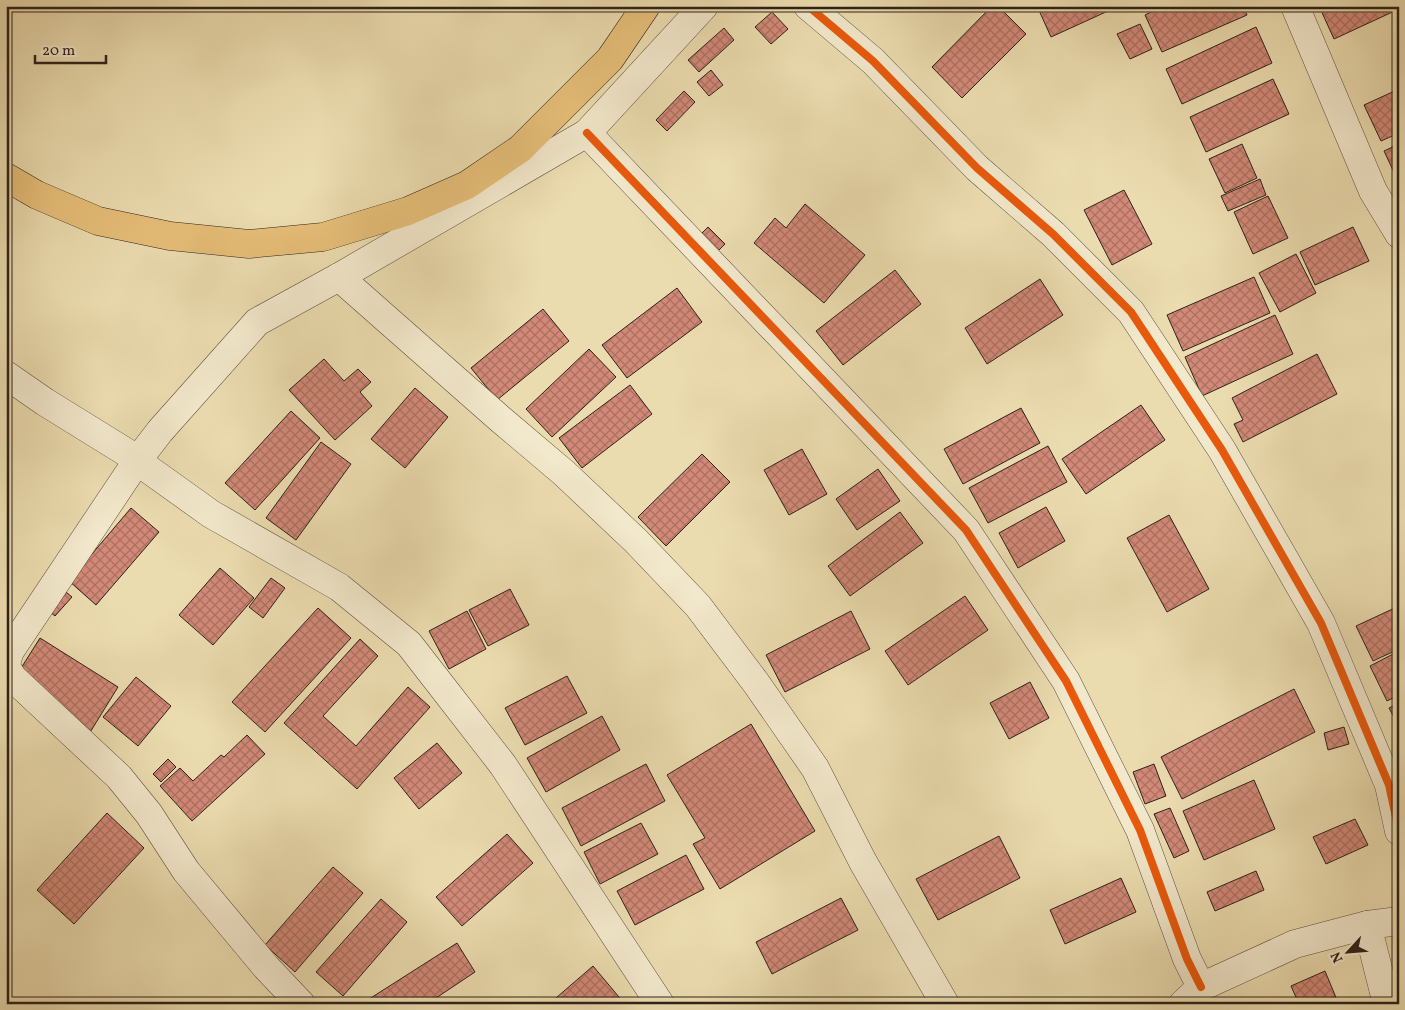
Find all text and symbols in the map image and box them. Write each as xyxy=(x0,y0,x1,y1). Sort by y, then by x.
scale bar xyxy=(35,32,106,64)
text: 20 m xyxy=(42,41,75,62)
north arrow xyxy=(1322,928,1372,978)
text: N xyxy=(1327,948,1348,966)

